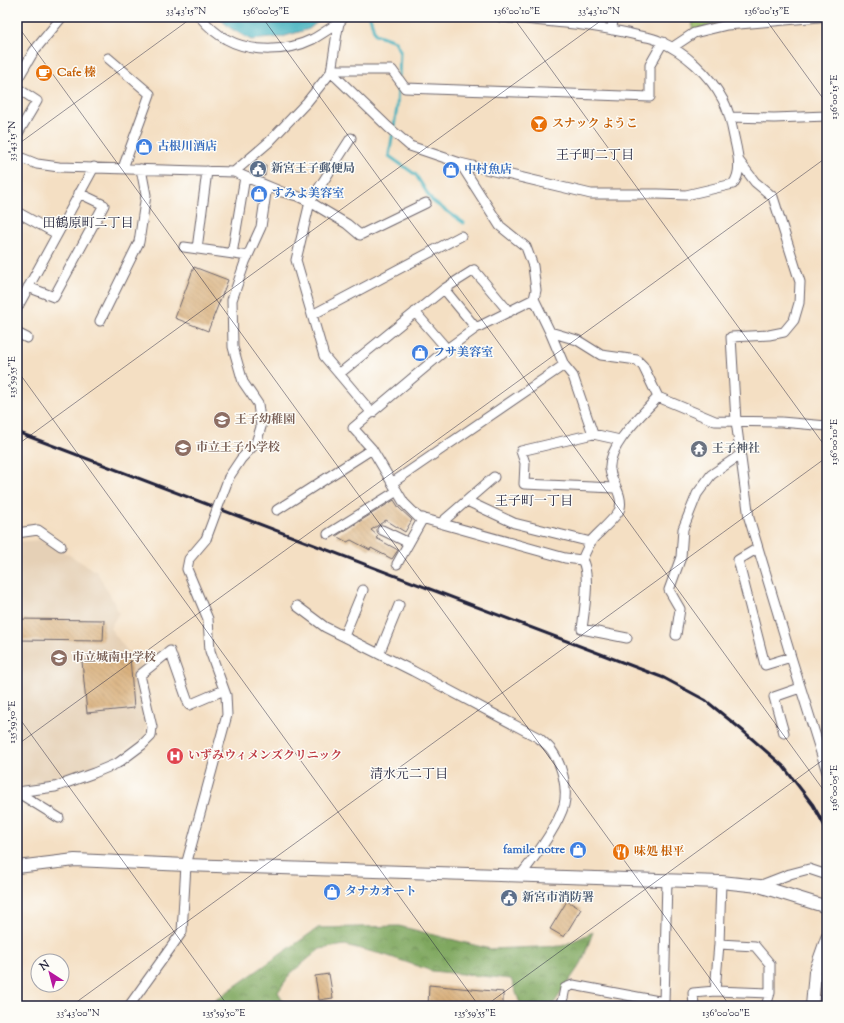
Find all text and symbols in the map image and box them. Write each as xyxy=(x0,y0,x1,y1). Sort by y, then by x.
text: 33°43'15"N xyxy=(166,4,206,19)
text: 136°00'05"E xyxy=(243,4,289,19)
text: 136°00'10"E xyxy=(494,4,540,19)
text: 33°43'10"N xyxy=(578,4,620,19)
text: 136°00'15"E xyxy=(745,4,789,19)
cafe icon: Cafe 榛 xyxy=(34,63,54,83)
place label: Cafe 榛 xyxy=(57,64,96,82)
text: 136°00'15"E xyxy=(827,75,842,119)
bar icon: スナック ようこ xyxy=(529,114,549,134)
place label: スナック ようこ xyxy=(552,115,638,133)
text: 33°43'15"N xyxy=(5,121,20,161)
shop icon: 古根川酒店 xyxy=(134,137,154,157)
place label: 古根川酒店 xyxy=(157,138,217,156)
district label: 王子町二丁目 xyxy=(556,147,634,165)
public building icon: 新宮王子郵便局 xyxy=(248,159,268,179)
place label: 新宮王子郵便局 xyxy=(271,160,355,178)
shop icon: 中村魚店 xyxy=(441,160,461,180)
place label: 中村魚店 xyxy=(464,161,512,179)
shop icon: すみよ美容室 xyxy=(249,184,269,204)
place label: すみよ美容室 xyxy=(272,185,344,203)
district label: 田鶴原町二丁目 xyxy=(42,215,134,233)
shop icon: フサ美容室 xyxy=(410,343,430,363)
place label: フサ美容室 xyxy=(433,344,493,362)
text: 135°59'55"E xyxy=(5,356,20,398)
school or university icon: 王子幼稚園 xyxy=(212,410,232,430)
place label: 王子幼稚園 xyxy=(235,411,295,429)
text: 136°00'10"E xyxy=(827,419,842,465)
school or university icon: 市立王子小学校 xyxy=(173,438,193,458)
place label: 市立王子小学校 xyxy=(196,439,280,457)
temple icon: 王子神社 xyxy=(689,439,709,459)
place label: 王子神社 xyxy=(712,440,760,458)
district label: 王子町一丁目 xyxy=(495,493,573,511)
school or university icon: 市立城南中学校 xyxy=(49,648,69,668)
place label: 市立城南中学校 xyxy=(72,649,156,667)
text: 135°59'50"E xyxy=(5,701,20,743)
hospital icon: いずみウィメンズクリニック xyxy=(165,746,185,766)
place label: いずみウィメンズクリニック xyxy=(188,747,342,765)
text: 136°00'05"E xyxy=(827,765,842,811)
district label: 清水元二丁目 xyxy=(370,766,448,784)
shop icon: famile notre xyxy=(568,840,588,860)
place label: famile notre xyxy=(503,841,565,859)
restaurant icon: 味処 根平 xyxy=(611,842,631,862)
place label: 味処 根平 xyxy=(634,843,685,861)
shop icon: タナカオート xyxy=(322,882,342,902)
place label: タナカオート xyxy=(345,883,417,901)
public building icon: 新宮市消防署 xyxy=(499,888,519,908)
place label: 新宮市消防署 xyxy=(522,889,594,907)
north arrow xyxy=(30,953,70,993)
text: N xyxy=(36,957,53,975)
text: 33°43'00"N xyxy=(56,1006,100,1021)
text: 135°59'50"E xyxy=(203,1006,245,1021)
text: 135°59'55"E xyxy=(454,1006,496,1021)
text: 136°00'00"E xyxy=(702,1006,750,1021)

